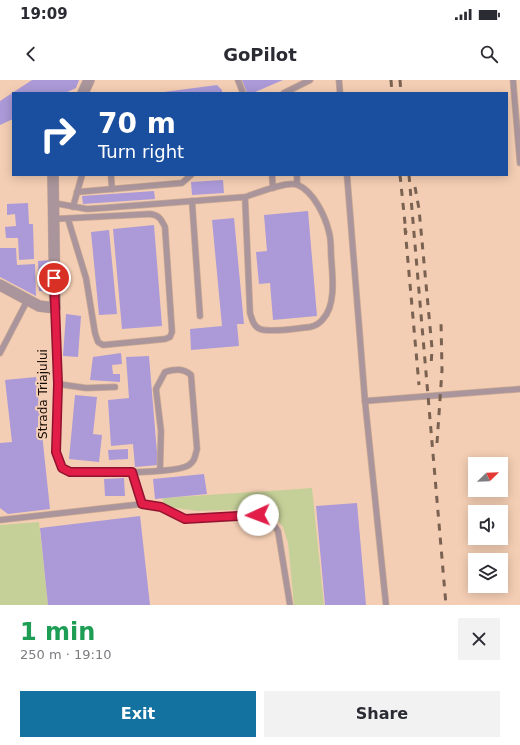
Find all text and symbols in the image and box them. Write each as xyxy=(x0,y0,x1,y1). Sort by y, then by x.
text: 19:09 xyxy=(20,5,68,23)
icon: back xyxy=(20,43,42,65)
icon: search xyxy=(478,43,500,65)
text: GoPilot xyxy=(223,44,297,65)
text: 70 m xyxy=(98,107,176,140)
icon: right xyxy=(32,108,84,160)
text: Turn right xyxy=(98,141,184,162)
pin xyxy=(37,261,71,295)
icon: arrive xyxy=(43,267,65,289)
street label: Strada Triajului xyxy=(36,349,50,439)
north arrow xyxy=(468,457,508,497)
map controls xyxy=(468,457,508,593)
position arrow xyxy=(237,494,279,536)
button: sound xyxy=(468,505,508,545)
button: layers xyxy=(468,553,508,593)
text: 1 min xyxy=(20,618,95,646)
button: close xyxy=(458,618,500,660)
text: 250 m · 19:10 xyxy=(20,647,111,662)
button: Exit xyxy=(20,691,256,737)
button: Share xyxy=(264,691,500,737)

